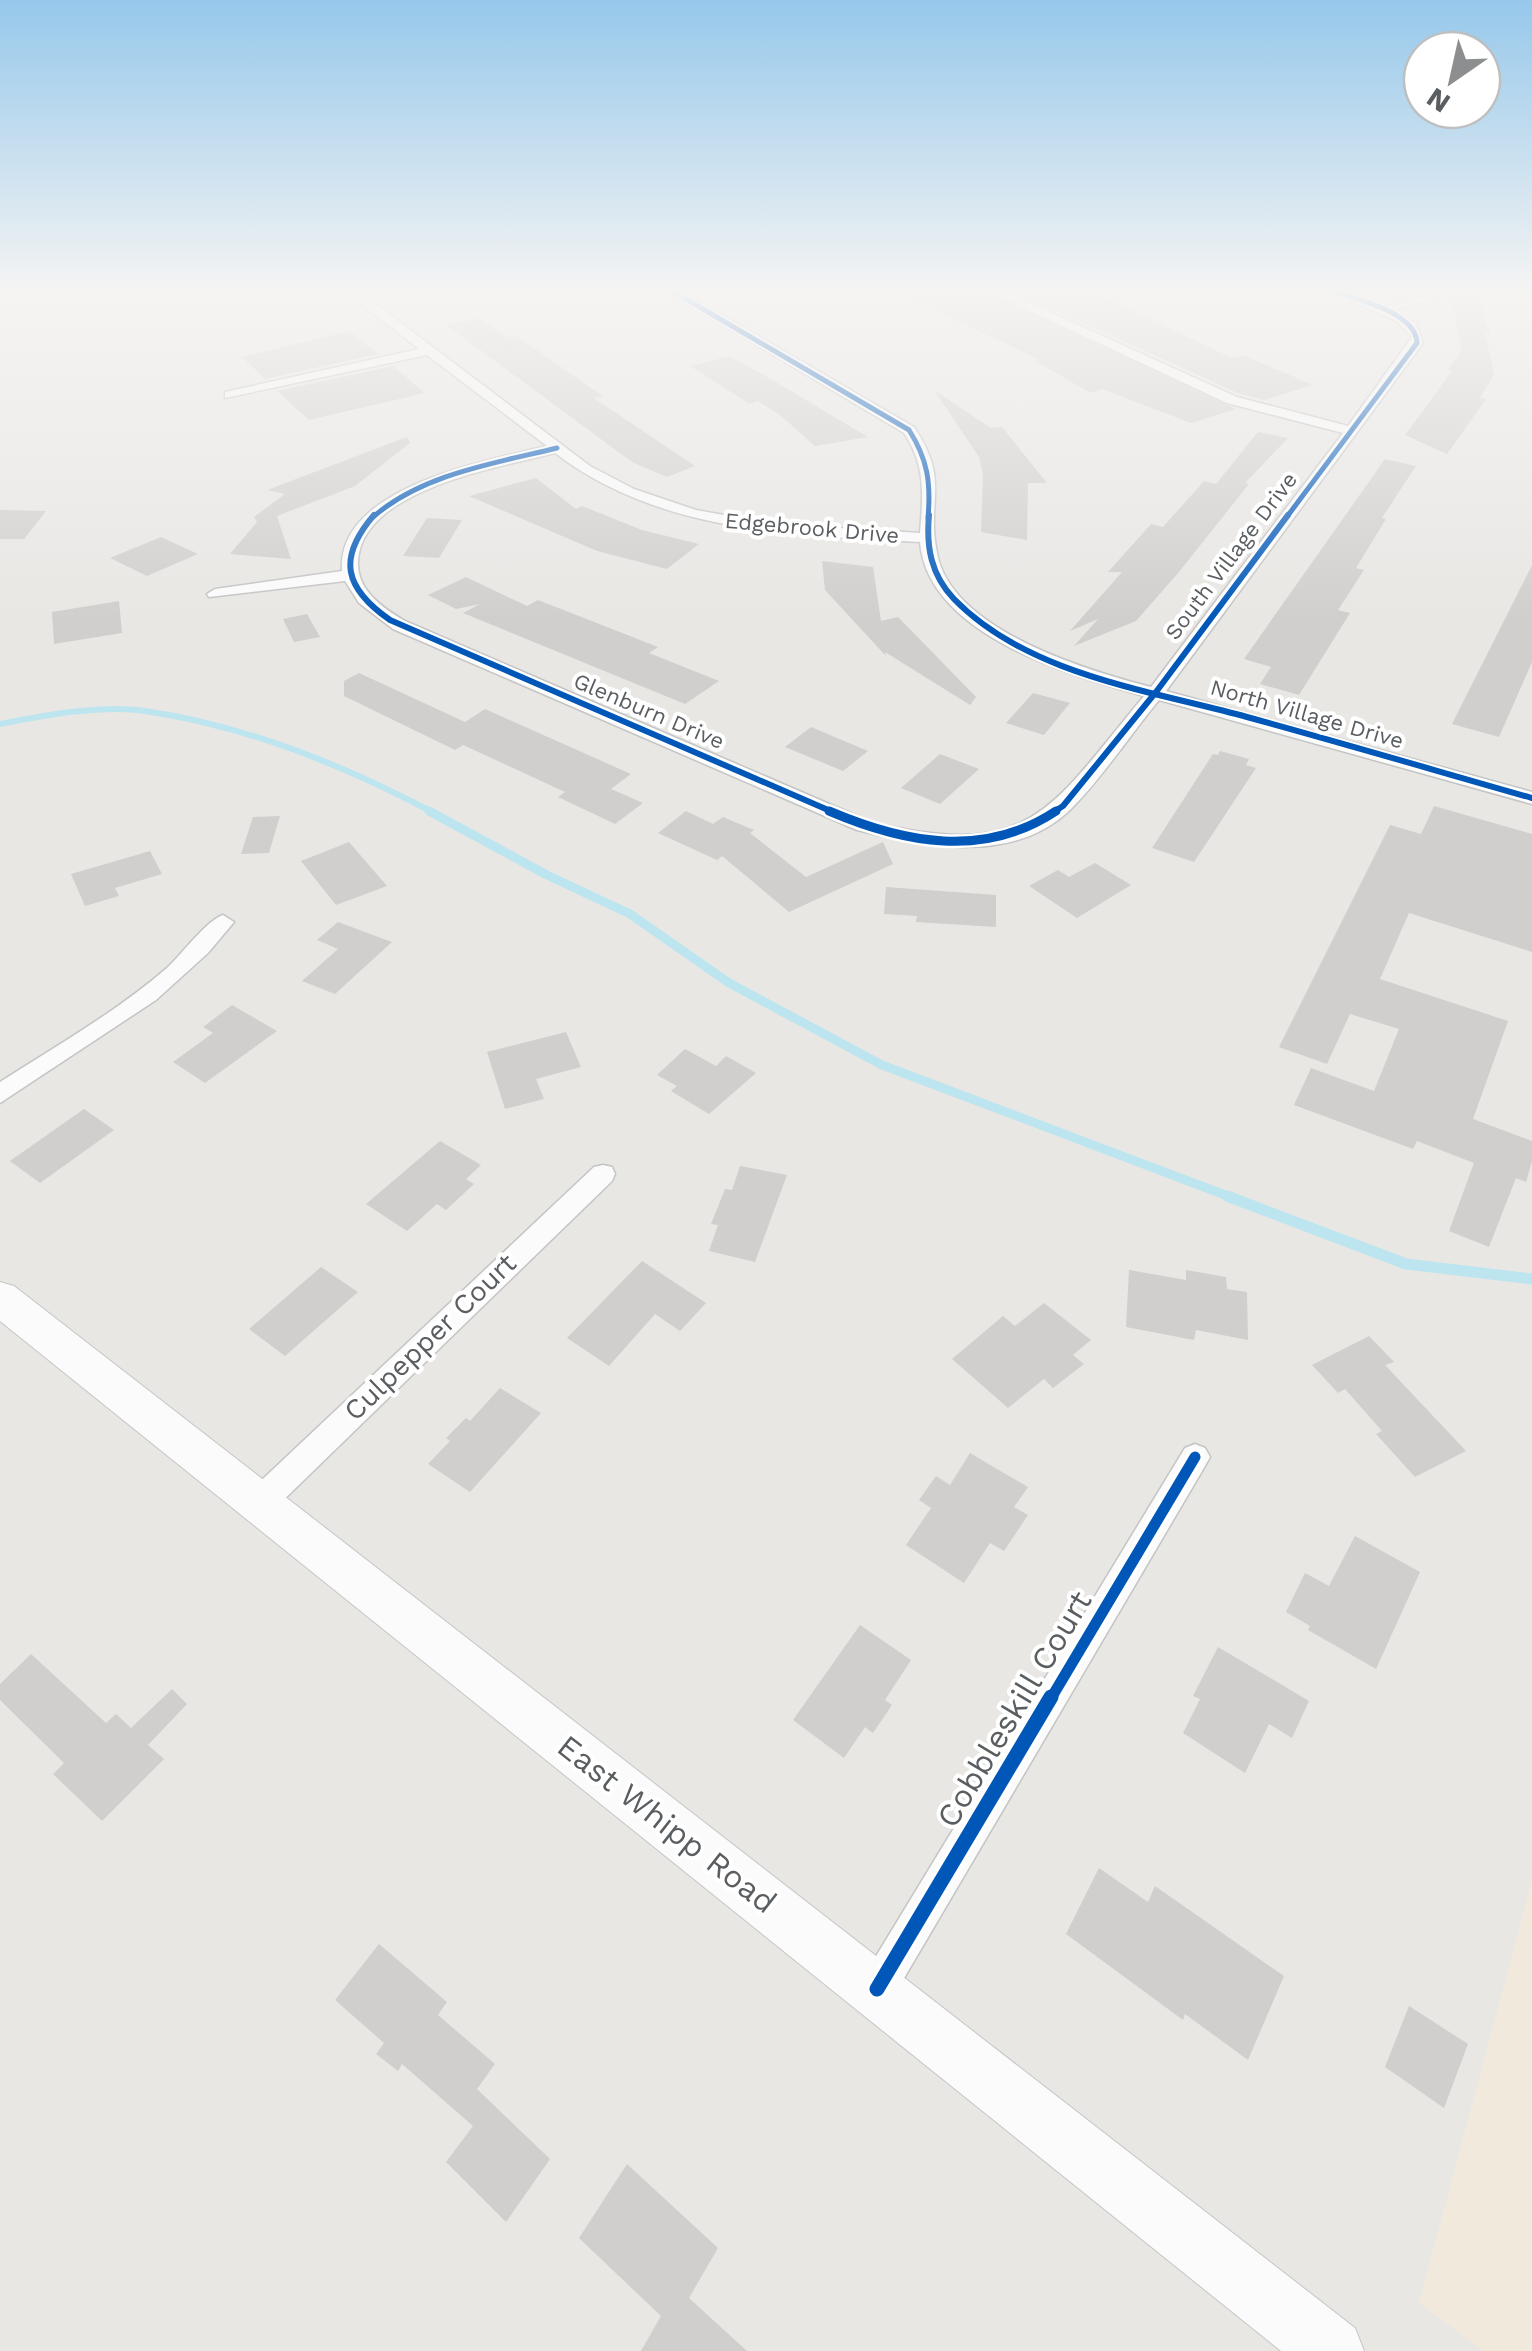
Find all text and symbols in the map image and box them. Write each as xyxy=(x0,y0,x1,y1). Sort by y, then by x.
north arrow xyxy=(1402,30,1502,130)
text: N xyxy=(1420,81,1456,120)
street label: South Village Drive xyxy=(1160,467,1302,645)
street label: Edgebrook Drive xyxy=(724,508,900,548)
street label: Glenburn Drive xyxy=(570,668,728,754)
street label: North Village Drive xyxy=(1208,674,1406,754)
street label: Culpepper Court xyxy=(337,1246,523,1427)
street label: Cobbleskill Court xyxy=(928,1584,1100,1834)
street label: East Whipp Road xyxy=(550,1727,784,1921)

